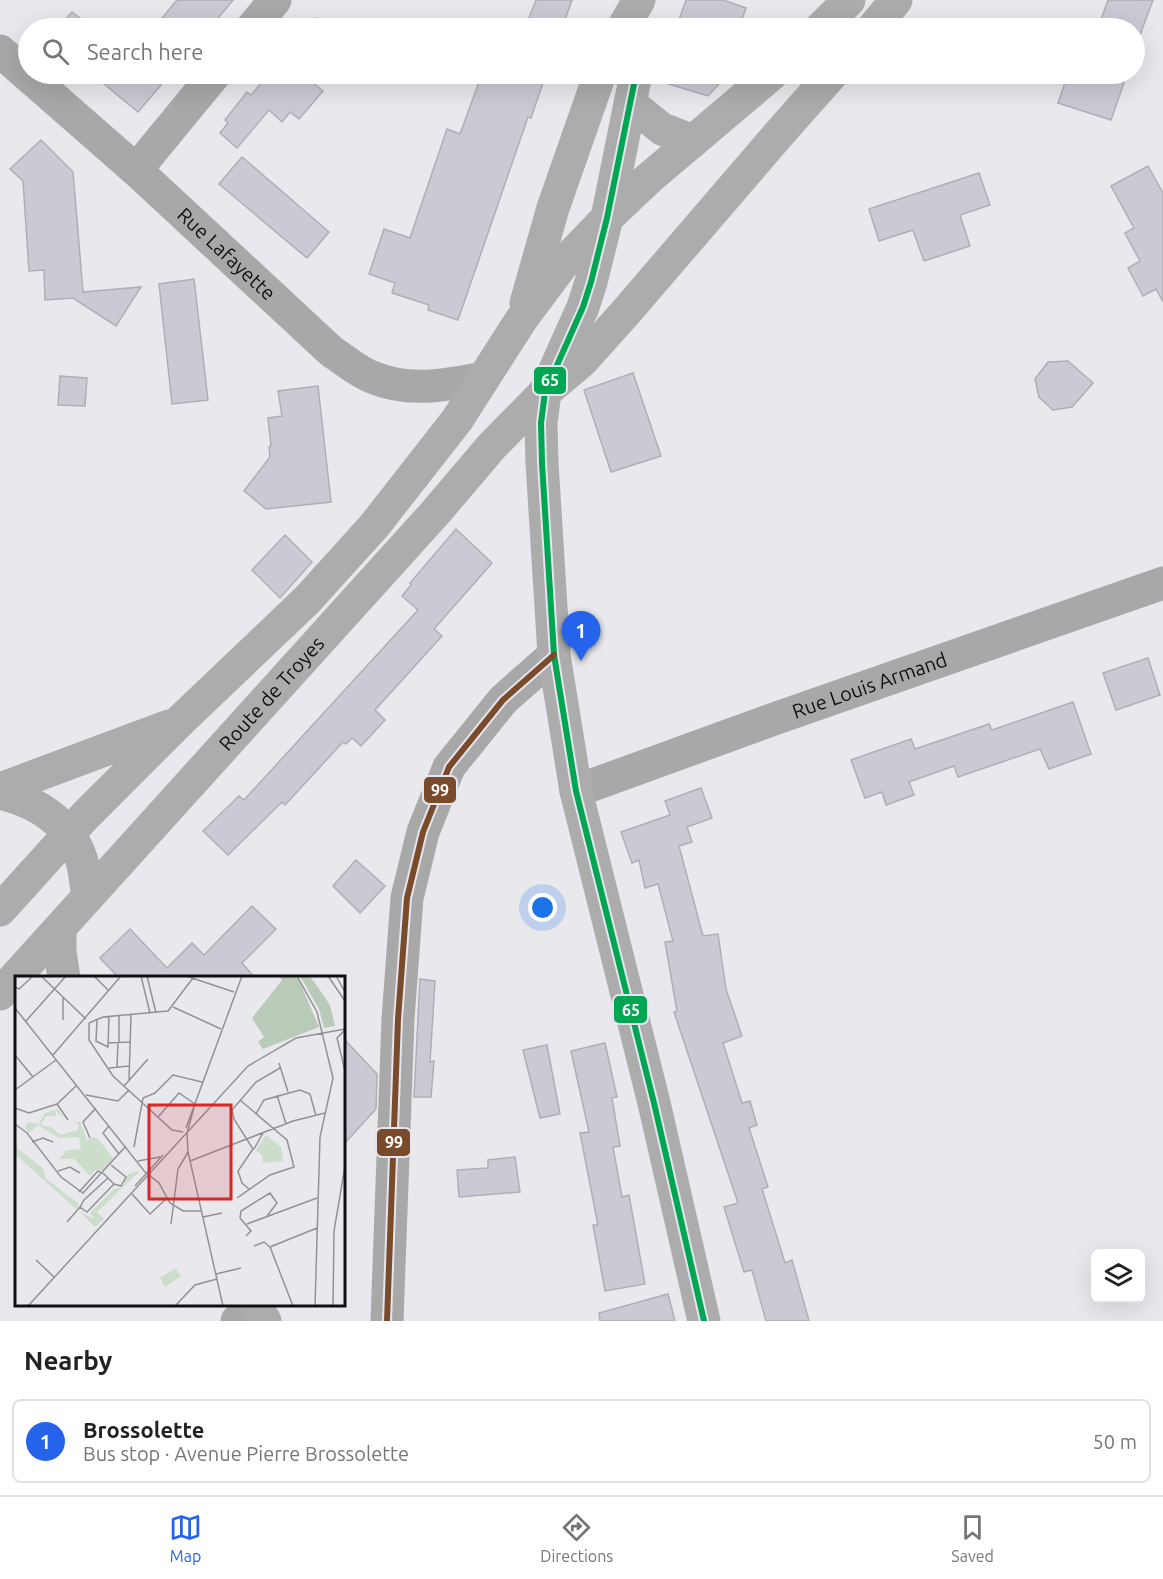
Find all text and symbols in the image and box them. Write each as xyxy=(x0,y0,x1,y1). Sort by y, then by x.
search box xyxy=(18,18,1145,84)
icon: search xyxy=(39,35,72,68)
text: Search here xyxy=(87,39,203,64)
street label: Rue Lafayette xyxy=(173,202,280,305)
line badge: 65 xyxy=(533,366,567,395)
text: 65 xyxy=(541,371,559,389)
pin: 1 xyxy=(562,612,600,661)
street label: Route de Troyes xyxy=(214,632,329,755)
street label: Rue Louis Armand xyxy=(789,647,950,723)
line badge: 99 xyxy=(423,776,457,804)
text: 99 xyxy=(431,781,449,799)
your location xyxy=(528,893,557,922)
inset map xyxy=(15,976,345,1306)
line badge: 65 xyxy=(613,995,648,1024)
text: 65 xyxy=(622,1001,640,1019)
line badge: 99 xyxy=(376,1128,411,1157)
text: 99 xyxy=(385,1133,403,1151)
map controls xyxy=(1091,1249,1145,1303)
button: layers xyxy=(1091,1249,1145,1303)
text: Nearby xyxy=(24,1346,112,1375)
text: Brossolette xyxy=(83,1417,204,1442)
text: 1 xyxy=(40,1430,51,1453)
text: 50 m xyxy=(1093,1430,1137,1453)
text: Bus stop · Avenue Pierre Brossolette xyxy=(83,1442,409,1465)
tab: Map xyxy=(169,1511,202,1565)
tab: Directions xyxy=(540,1511,613,1565)
tab: Saved xyxy=(951,1511,994,1565)

